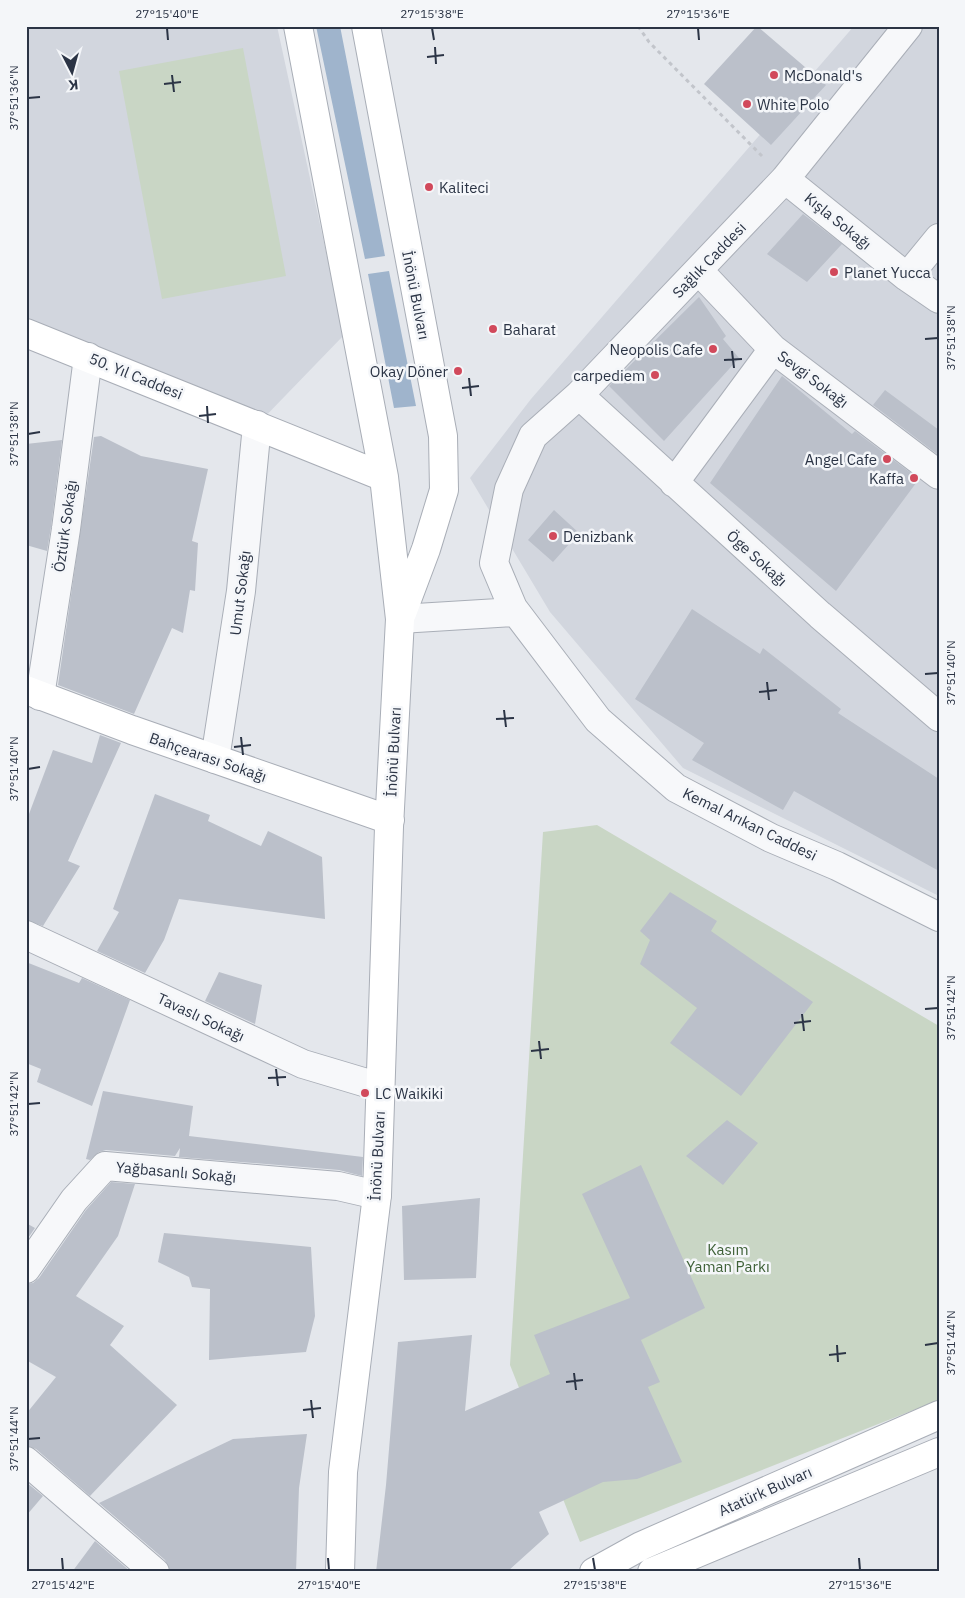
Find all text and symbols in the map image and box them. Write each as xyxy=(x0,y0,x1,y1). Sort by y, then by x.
text: 27°15'40"E xyxy=(135,6,199,21)
text: 27°15'38"E xyxy=(400,6,464,21)
text: 27°15'36"E xyxy=(666,6,730,21)
north arrow xyxy=(48,48,98,98)
text: 37°51'36"N xyxy=(6,65,21,131)
place label: McDonald's xyxy=(784,66,862,85)
marker: McDonald's xyxy=(768,69,780,81)
text: K xyxy=(67,75,79,94)
place label: White Polo xyxy=(757,95,829,114)
marker: White Polo xyxy=(741,98,753,110)
place label: Kaliteci xyxy=(439,178,489,197)
marker: Kaliteci xyxy=(423,181,435,193)
street label: Kışla Sokağı xyxy=(801,188,875,254)
street label: Sağlık Caddesi xyxy=(668,218,750,302)
street label: İnönü Bulvarı xyxy=(398,249,434,341)
place label: Planet Yucca xyxy=(844,263,931,282)
marker: Planet Yucca xyxy=(828,266,840,278)
text: 37°51'38"N xyxy=(943,305,958,371)
place label: Baharat xyxy=(503,320,556,339)
marker: Baharat xyxy=(487,323,499,335)
place label: Neopolis Cafe xyxy=(610,340,703,359)
marker: Neopolis Cafe xyxy=(707,343,719,355)
street label: Sevgi Sokağı xyxy=(774,346,852,412)
street label: 50. Yıl Caddesi xyxy=(86,349,186,403)
place label: Okay Döner xyxy=(370,362,448,381)
marker: Okay Döner xyxy=(452,365,464,377)
place label: carpediem xyxy=(573,366,645,385)
marker: carpediem xyxy=(649,369,661,381)
text: 37°51'38"N xyxy=(6,401,21,467)
place label: Angel Cafe xyxy=(805,450,877,469)
marker: Angel Cafe xyxy=(881,453,893,465)
place label: Kaffa xyxy=(869,469,904,488)
marker: Kaffa xyxy=(908,472,920,484)
street label: Öztürk Sokağı xyxy=(49,479,81,573)
street label: Öge Sokağı xyxy=(723,526,791,590)
place label: Denizbank xyxy=(563,527,634,546)
marker: Denizbank xyxy=(547,530,559,542)
street label: Umut Sokağı xyxy=(225,550,255,636)
text: 37°51'40"N xyxy=(943,640,958,706)
street label: İnönü Bulvarı xyxy=(381,706,405,798)
street label: Bahçearası Sokağı xyxy=(147,728,269,786)
text: 37°51'40"N xyxy=(6,736,21,802)
street label: Kemal Arıkan Caddesi xyxy=(680,783,820,865)
text: 37°51'42"N xyxy=(943,975,958,1041)
street label: Tavaslı Sokağı xyxy=(154,989,248,1045)
text: 37°51'42"N xyxy=(6,1071,21,1137)
place label: LC Waikiki xyxy=(375,1084,443,1103)
marker: LC Waikiki xyxy=(359,1087,371,1099)
street label: İnönü Bulvarı xyxy=(365,1110,389,1202)
street label: Yağbasanlı Sokağı xyxy=(115,1157,237,1187)
park label: Kasım Yaman Parkı xyxy=(686,1240,770,1276)
text: 37°51'44"N xyxy=(943,1310,958,1376)
text: 37°51'44"N xyxy=(6,1406,21,1472)
street label: Atatürk Bulvarı xyxy=(715,1462,815,1520)
text: 27°15'42"E xyxy=(31,1577,95,1592)
text: 27°15'40"E xyxy=(297,1577,361,1592)
text: 27°15'38"E xyxy=(563,1577,627,1592)
text: 27°15'36"E xyxy=(828,1577,892,1592)

